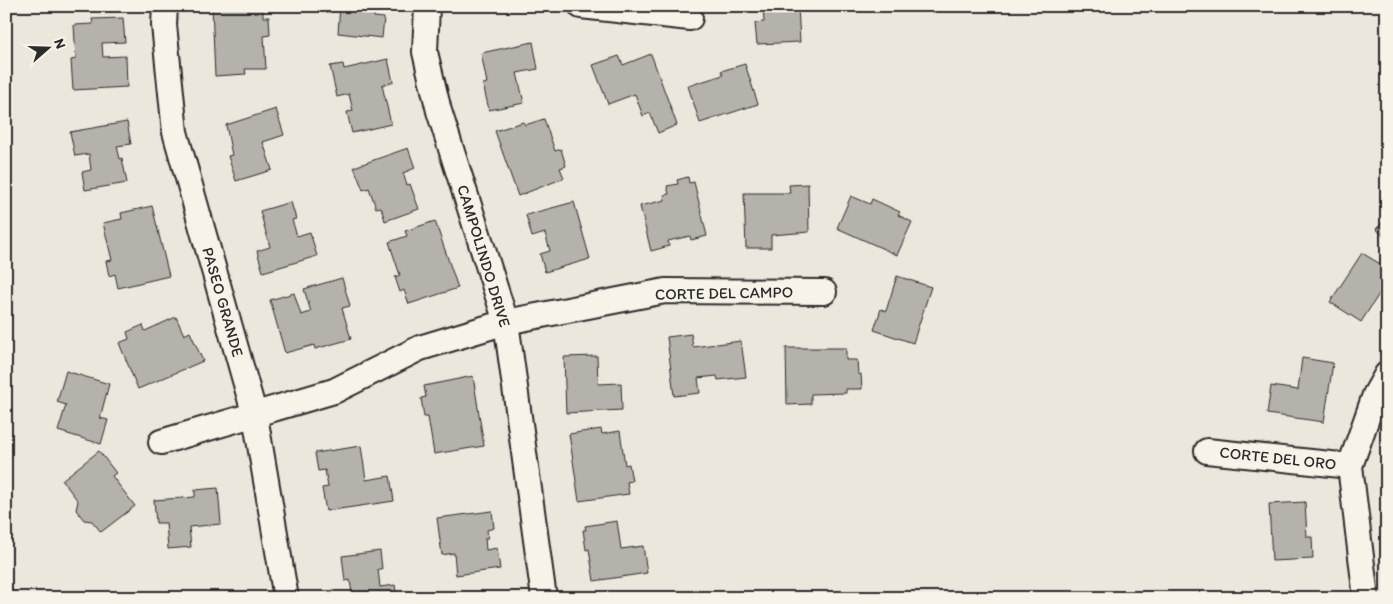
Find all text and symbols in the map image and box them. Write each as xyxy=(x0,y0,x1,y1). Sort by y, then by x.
north arrow xyxy=(22,22,72,72)
text: N xyxy=(50,36,69,51)
street label: CAMPOLINDO DRIVE xyxy=(453,182,515,330)
street label: PASEO GRANDE xyxy=(198,245,248,359)
street label: CORTE DEL CAMPO xyxy=(655,282,793,304)
street label: CORTE DEL ORO xyxy=(1219,442,1337,474)

